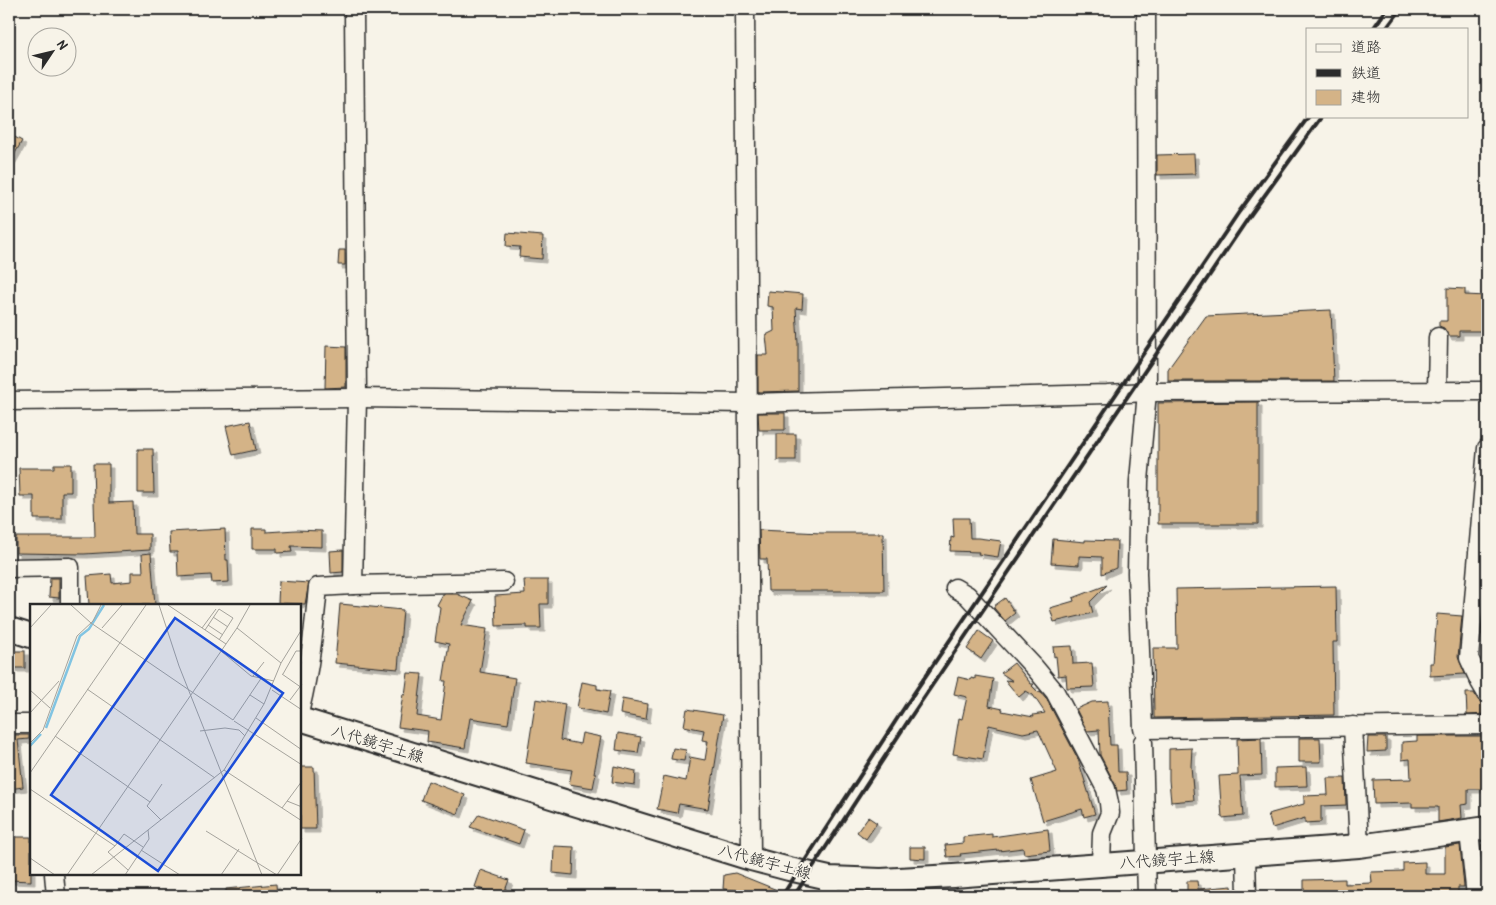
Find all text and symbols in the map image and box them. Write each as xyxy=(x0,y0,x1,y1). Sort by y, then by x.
north arrow xyxy=(28,28,78,78)
legend xyxy=(1306,28,1468,118)
text: N xyxy=(53,36,73,53)
text: 道路 xyxy=(1351,36,1381,57)
text: 鉄道 xyxy=(1351,62,1381,83)
text: 建物 xyxy=(1351,86,1381,107)
inset map xyxy=(30,604,301,875)
street label: 八代鏡宇土線 xyxy=(329,718,427,768)
street label: 八代鏡宇土線 xyxy=(716,838,814,884)
street label: 八代鏡宇土線 xyxy=(1118,845,1216,873)

